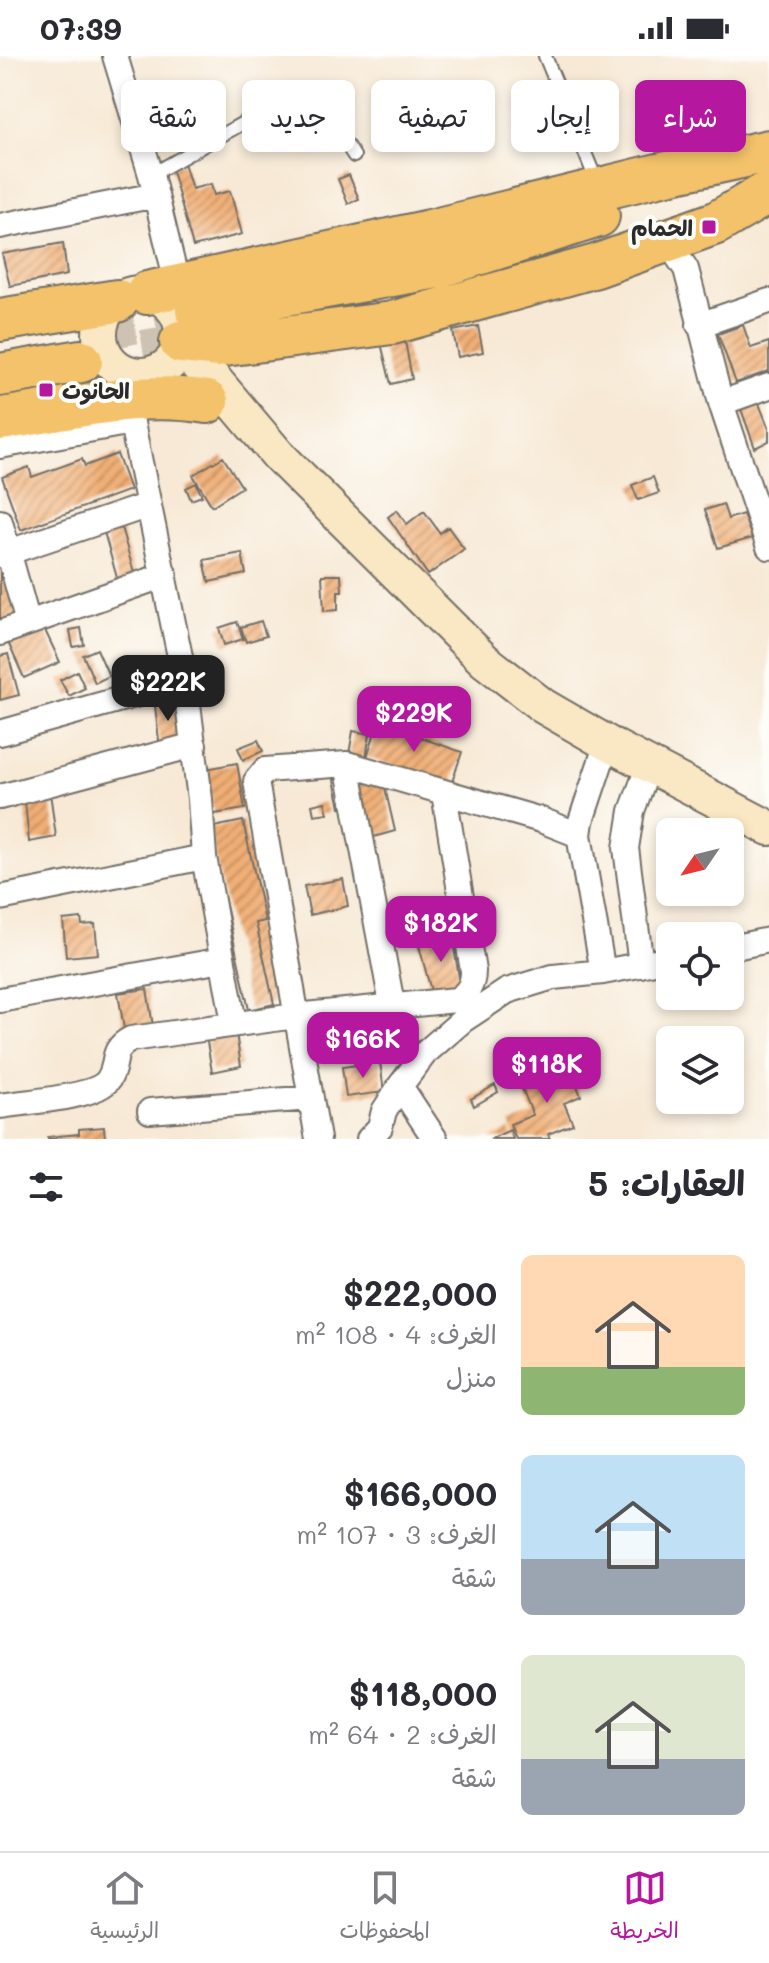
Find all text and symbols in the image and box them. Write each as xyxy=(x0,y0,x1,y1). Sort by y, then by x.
text: 07:39 xyxy=(40,8,122,48)
chip: شقة xyxy=(121,80,226,152)
chip: جديد xyxy=(242,80,355,152)
chip: تصفية xyxy=(371,80,495,152)
chip: إيجار xyxy=(511,80,619,152)
chip: شراء xyxy=(635,80,746,152)
place label: الحمام xyxy=(631,213,693,245)
marker: الحمام xyxy=(700,218,718,236)
place label: الحانوت xyxy=(62,376,130,405)
marker: الحانوت xyxy=(37,381,55,399)
pin: $222K xyxy=(112,655,224,723)
text: $222K xyxy=(130,664,206,698)
pin: $229K xyxy=(358,686,470,754)
text: $229K xyxy=(375,695,453,729)
north arrow xyxy=(656,818,744,906)
map controls xyxy=(656,818,744,1114)
pin: $182K xyxy=(385,896,497,964)
text: $182K xyxy=(403,905,479,939)
button: locate xyxy=(656,922,744,1010)
pin: $166K xyxy=(307,1012,419,1080)
text: $166K xyxy=(325,1021,401,1055)
button: layers xyxy=(656,1026,744,1114)
pin: $118K xyxy=(491,1037,603,1105)
text: $118K xyxy=(511,1046,583,1080)
text: العقارات: 5 xyxy=(588,1160,745,1205)
icon: filters xyxy=(24,1165,68,1209)
text: $222,000 xyxy=(343,1270,497,1315)
icon: home xyxy=(585,1287,681,1383)
text: الغرف: 4 · 108 m² xyxy=(295,1317,497,1351)
text: منزل xyxy=(446,1360,497,1394)
text: $166,000 xyxy=(344,1470,497,1515)
icon: home xyxy=(585,1487,681,1583)
text: الغرف: 3 · 107 m² xyxy=(296,1517,497,1551)
text: شقة xyxy=(452,1560,497,1594)
text: $118,000 xyxy=(349,1670,497,1715)
icon: home xyxy=(585,1687,681,1783)
text: الغرف: 2 · 64 m² xyxy=(308,1717,497,1751)
text: شقة xyxy=(452,1760,497,1794)
tab: الرئيسية xyxy=(90,1866,159,1950)
tab: المحفوظات xyxy=(339,1866,430,1950)
tab: الخريطة xyxy=(610,1866,679,1950)

